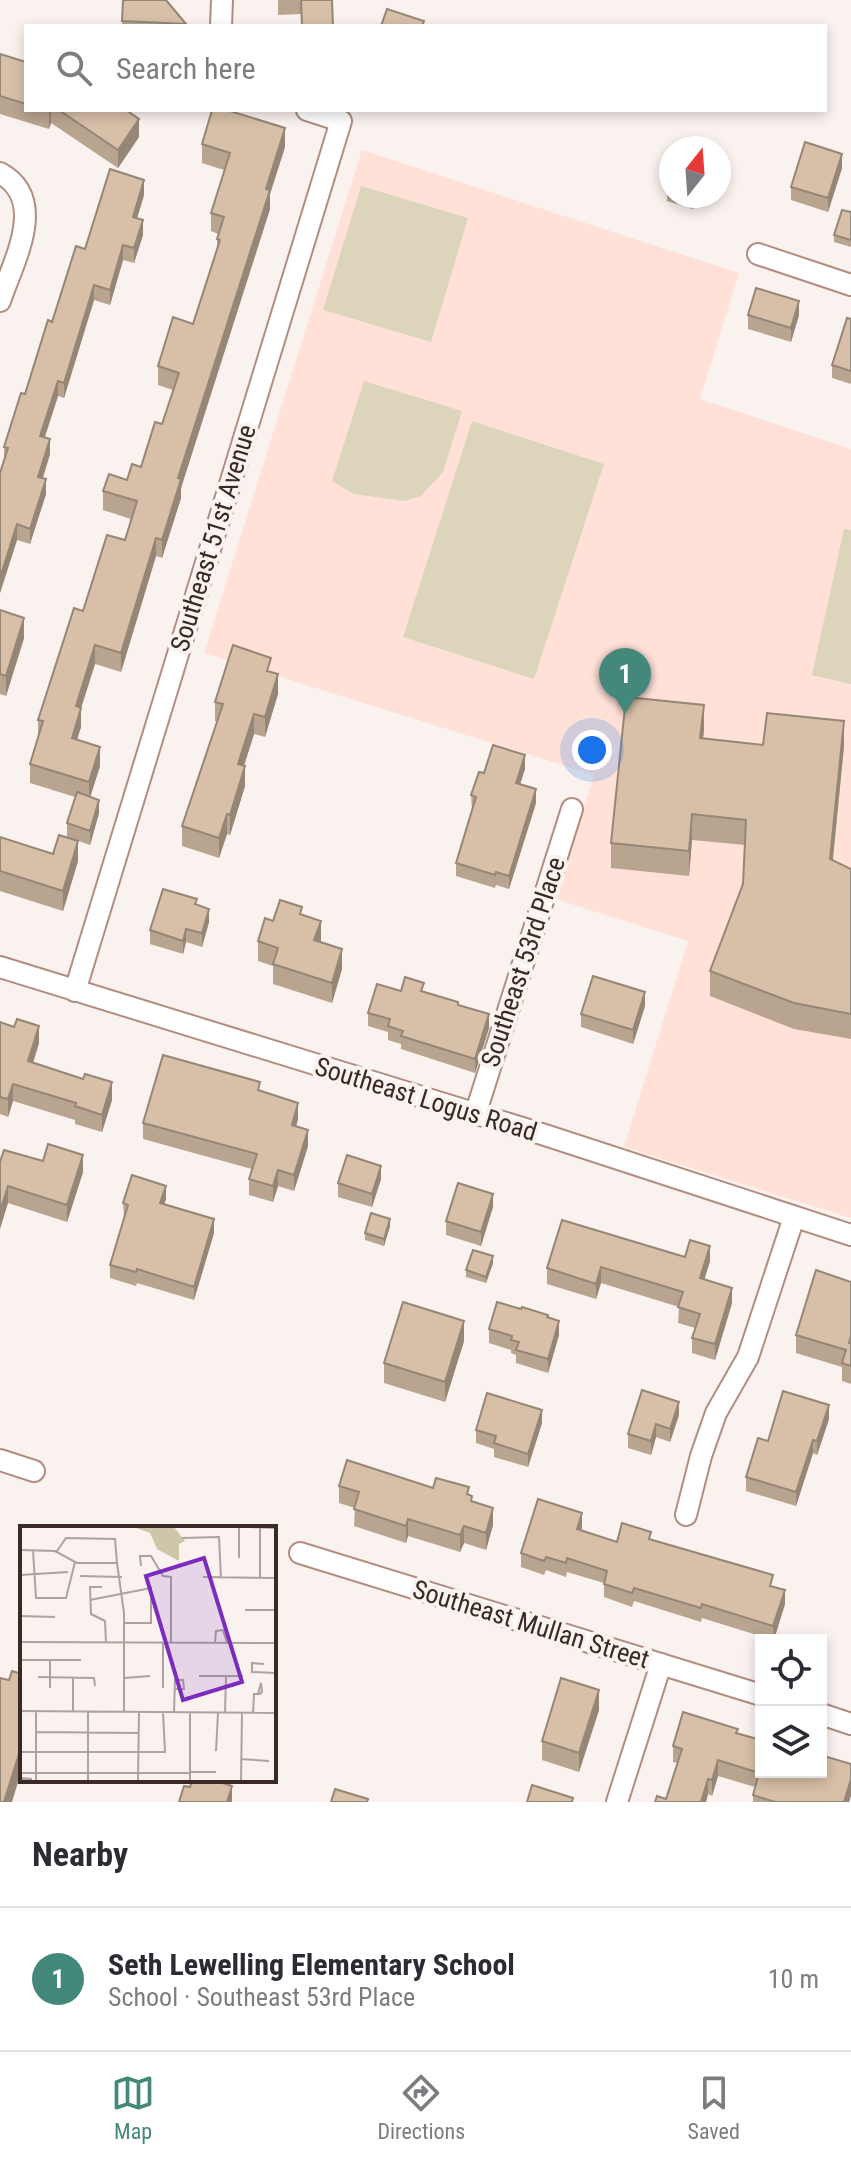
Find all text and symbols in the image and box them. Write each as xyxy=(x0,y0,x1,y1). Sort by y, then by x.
search box xyxy=(24,24,827,112)
icon: search xyxy=(52,46,96,90)
text: Search here xyxy=(116,51,256,86)
north arrow xyxy=(659,136,731,208)
street label: Southeast 51st Avenue xyxy=(164,421,262,655)
pin: 1 xyxy=(599,648,651,714)
your location xyxy=(572,730,612,770)
street label: Southeast 53rd Place xyxy=(475,853,571,1071)
street label: Southeast Logus Road xyxy=(311,1051,541,1147)
inset map xyxy=(20,1526,276,1782)
street label: Southeast Mullan Street xyxy=(409,1574,653,1674)
map controls xyxy=(755,1634,827,1778)
button: locate xyxy=(755,1634,827,1706)
button: layers xyxy=(755,1706,827,1778)
text: Nearby xyxy=(32,1834,128,1874)
text: Seth Lewelling Elementary School xyxy=(108,1947,515,1982)
text: 1 xyxy=(51,1964,65,1994)
text: 10 m xyxy=(768,1964,819,1994)
text: School · Southeast 53rd Place xyxy=(108,1982,415,2012)
tab: Map xyxy=(111,2071,155,2144)
tab: Directions xyxy=(377,2071,465,2144)
tab: Saved xyxy=(688,2071,740,2144)

